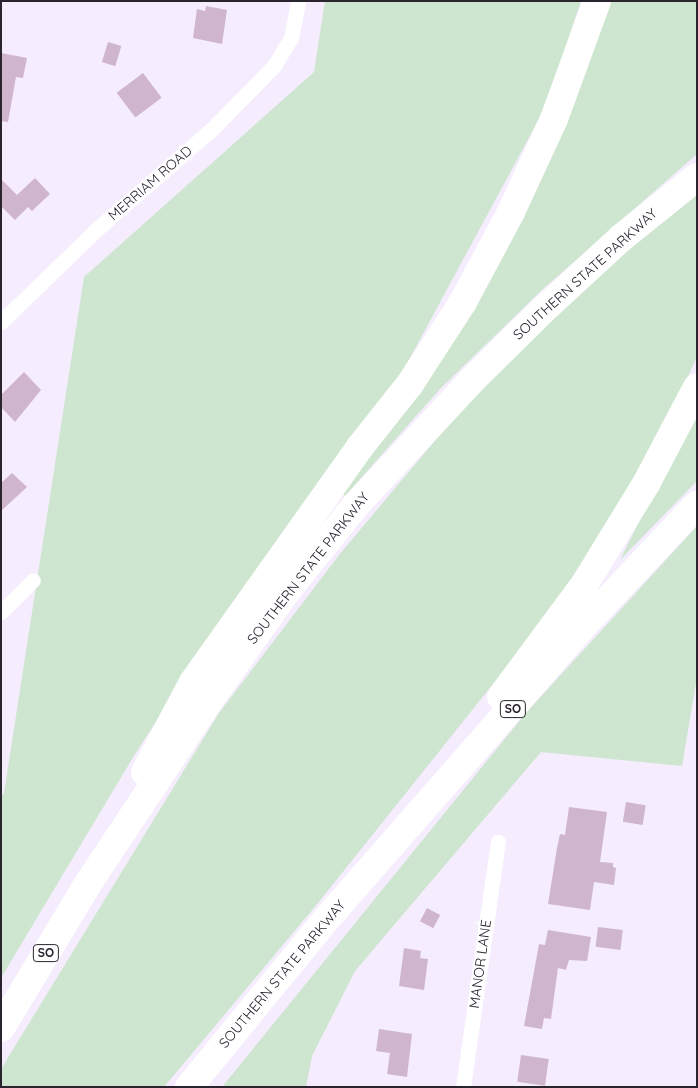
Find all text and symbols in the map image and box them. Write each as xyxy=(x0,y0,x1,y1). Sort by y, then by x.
street label: MERRIAM ROAD xyxy=(105,142,195,224)
street label: SOUTHERN STATE PARKWAY xyxy=(510,205,660,343)
street label: SOUTHERN STATE PARKWAY xyxy=(244,489,372,647)
road number: SO xyxy=(499,700,527,719)
street label: SOUTHERN STATE PARKWAY xyxy=(215,897,349,1051)
street label: MANOR LANE xyxy=(465,919,495,1009)
road number: SO xyxy=(32,944,60,962)

